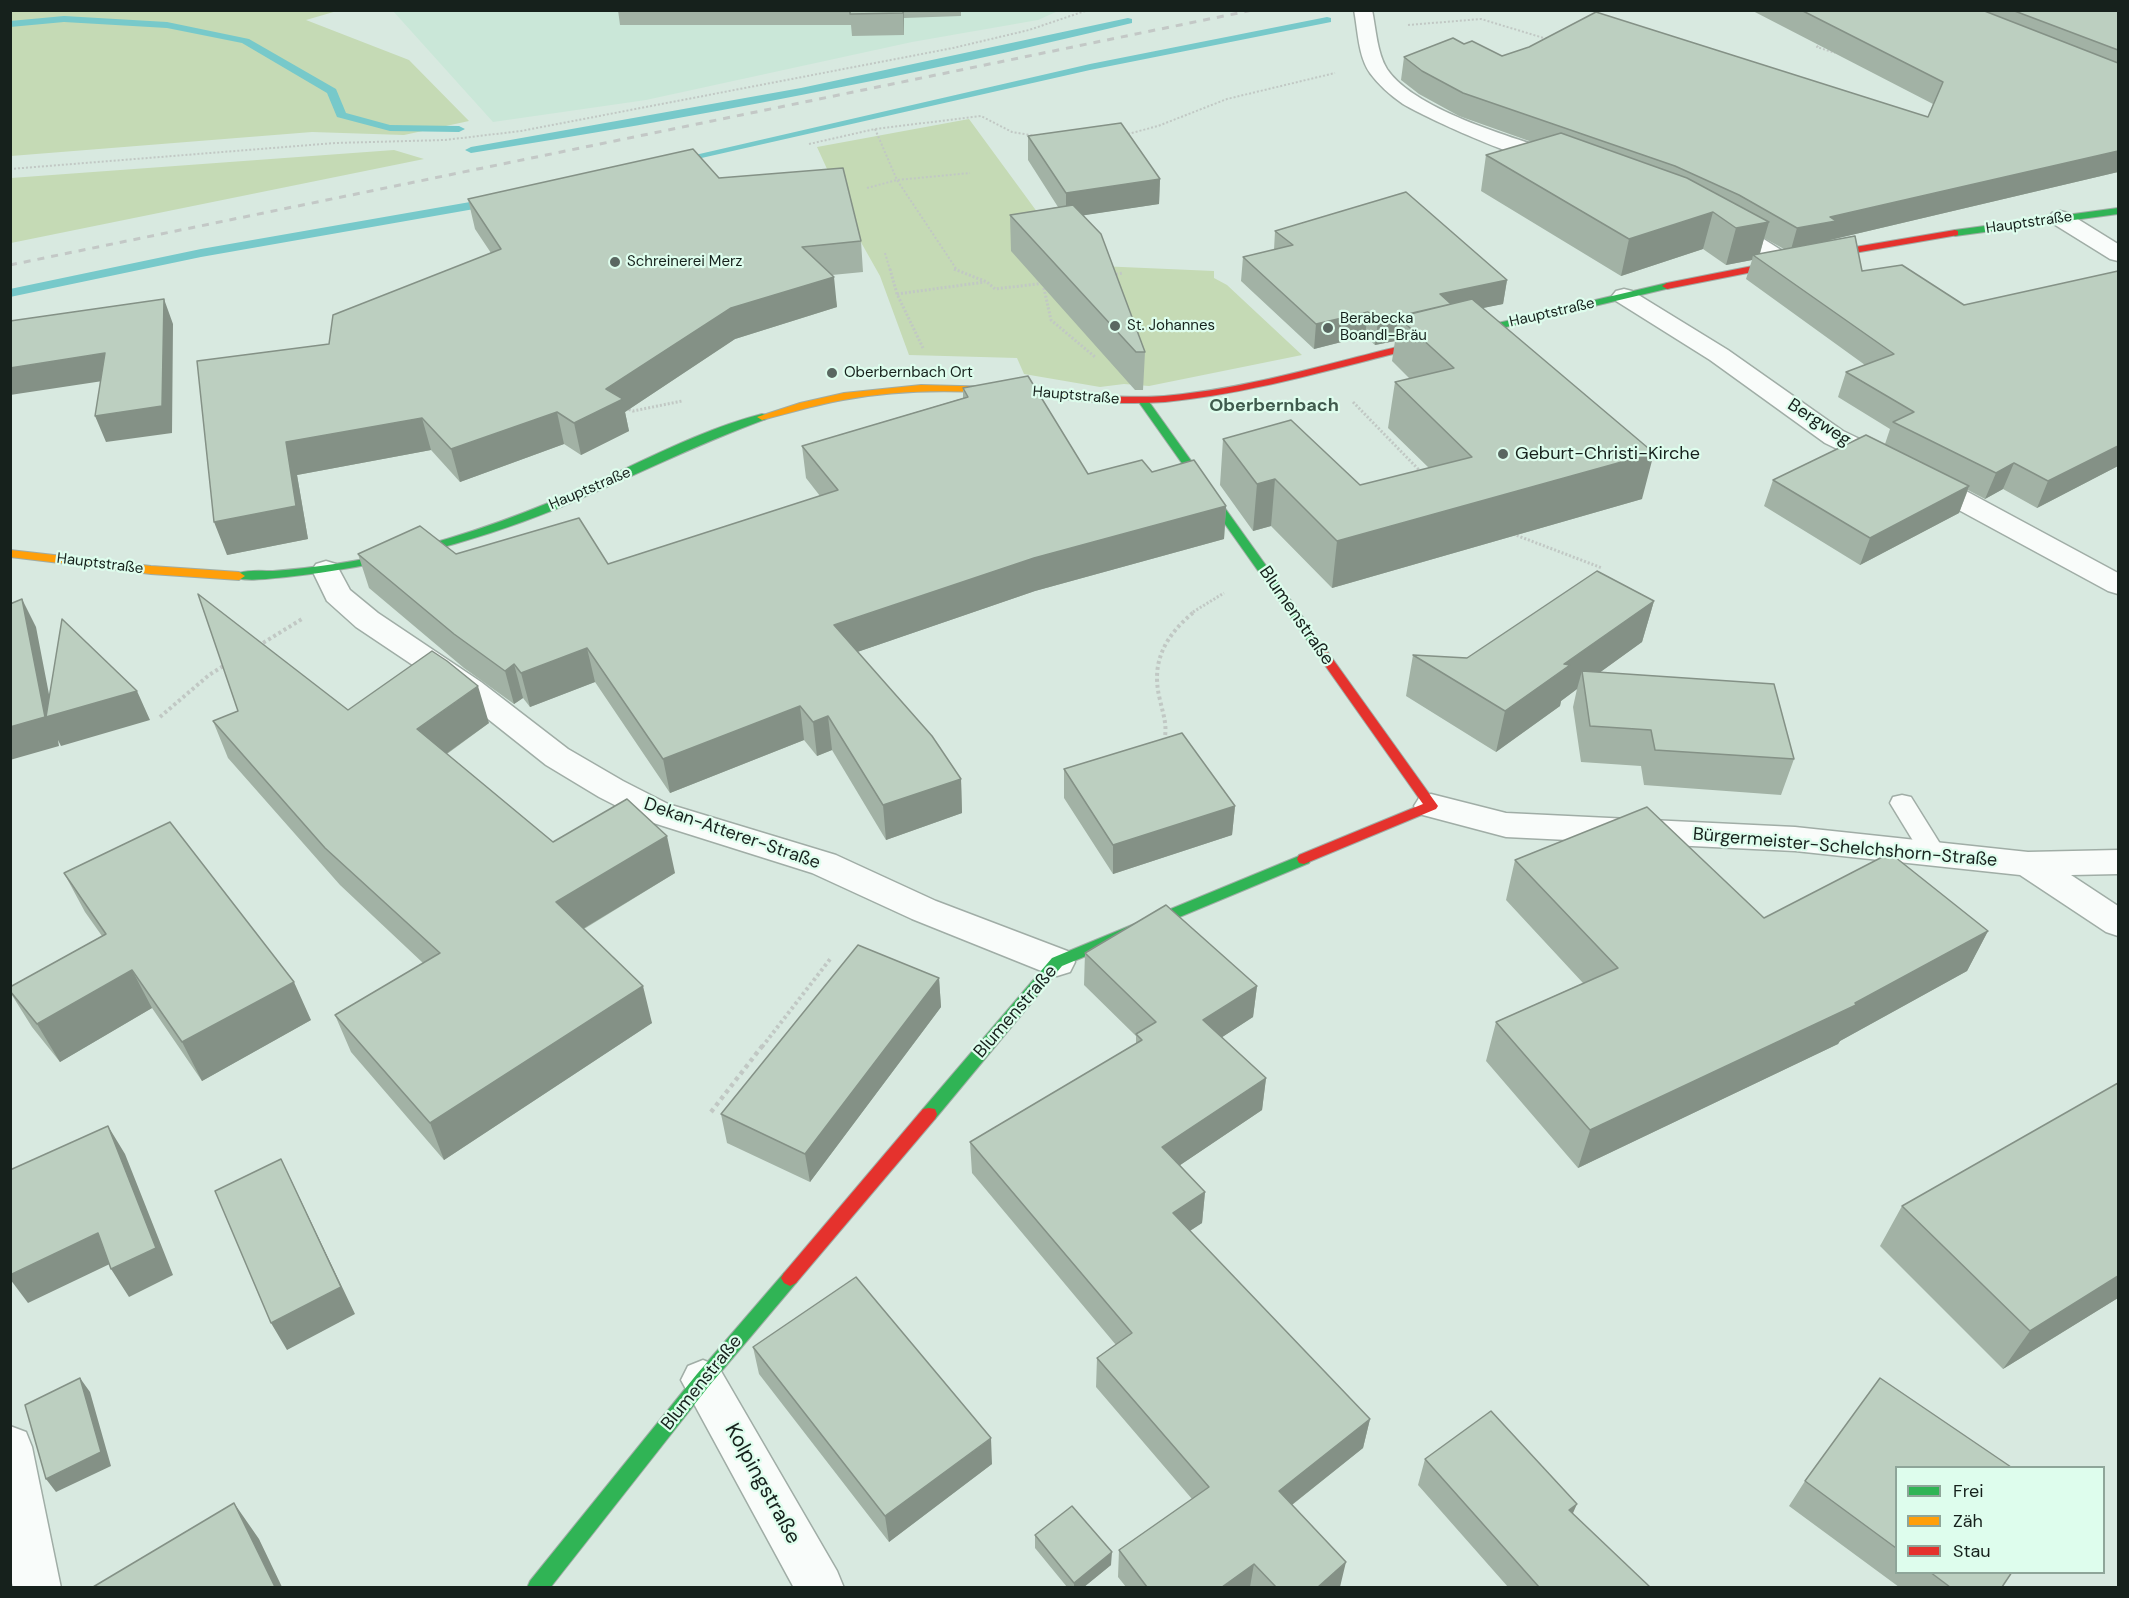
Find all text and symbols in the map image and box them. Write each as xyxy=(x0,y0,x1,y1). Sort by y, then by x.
street label: Hauptstraße xyxy=(1985,208,2073,238)
place label: Schreinerei Merz xyxy=(627,253,742,271)
marker: Schreinerei Merz xyxy=(608,255,622,269)
street label: Hauptstraße xyxy=(1508,294,1596,332)
place label: Berabecka Boandl-Bräu xyxy=(1340,310,1427,345)
place label: St. Johannes xyxy=(1127,317,1215,335)
marker: St. Johannes xyxy=(1108,319,1122,333)
marker: Berabecka Boandl-Bräu xyxy=(1321,321,1335,335)
place label: Oberbernbach Ort xyxy=(844,364,973,382)
marker: Oberbernbach Ort xyxy=(825,366,839,380)
street label: Hauptstraße xyxy=(1032,383,1120,409)
district label: Oberbernbach xyxy=(1209,395,1339,417)
street label: Bergweg xyxy=(1783,395,1855,451)
place label: Geburt-Christi-Kirche xyxy=(1515,443,1700,465)
marker: Geburt-Christi-Kirche xyxy=(1496,447,1510,461)
street label: Hauptstraße xyxy=(546,464,634,514)
street label: Hauptstraße xyxy=(56,550,144,578)
street label: Blumenstraße xyxy=(1254,562,1338,670)
street label: Dekan-Atterer-Straße xyxy=(641,794,823,874)
street label: Bürgermeister-Schelchshorn-Straße xyxy=(1692,824,1998,872)
street label: Blumenstraße xyxy=(970,961,1062,1063)
street label: Blumenstraße xyxy=(657,1331,747,1435)
street label: Kolpingstraße xyxy=(719,1419,805,1549)
legend xyxy=(1895,1466,2105,1574)
text: Frei xyxy=(1953,1479,1984,1503)
text: Zäh xyxy=(1953,1509,1983,1533)
text: Stau xyxy=(1953,1539,1991,1563)

